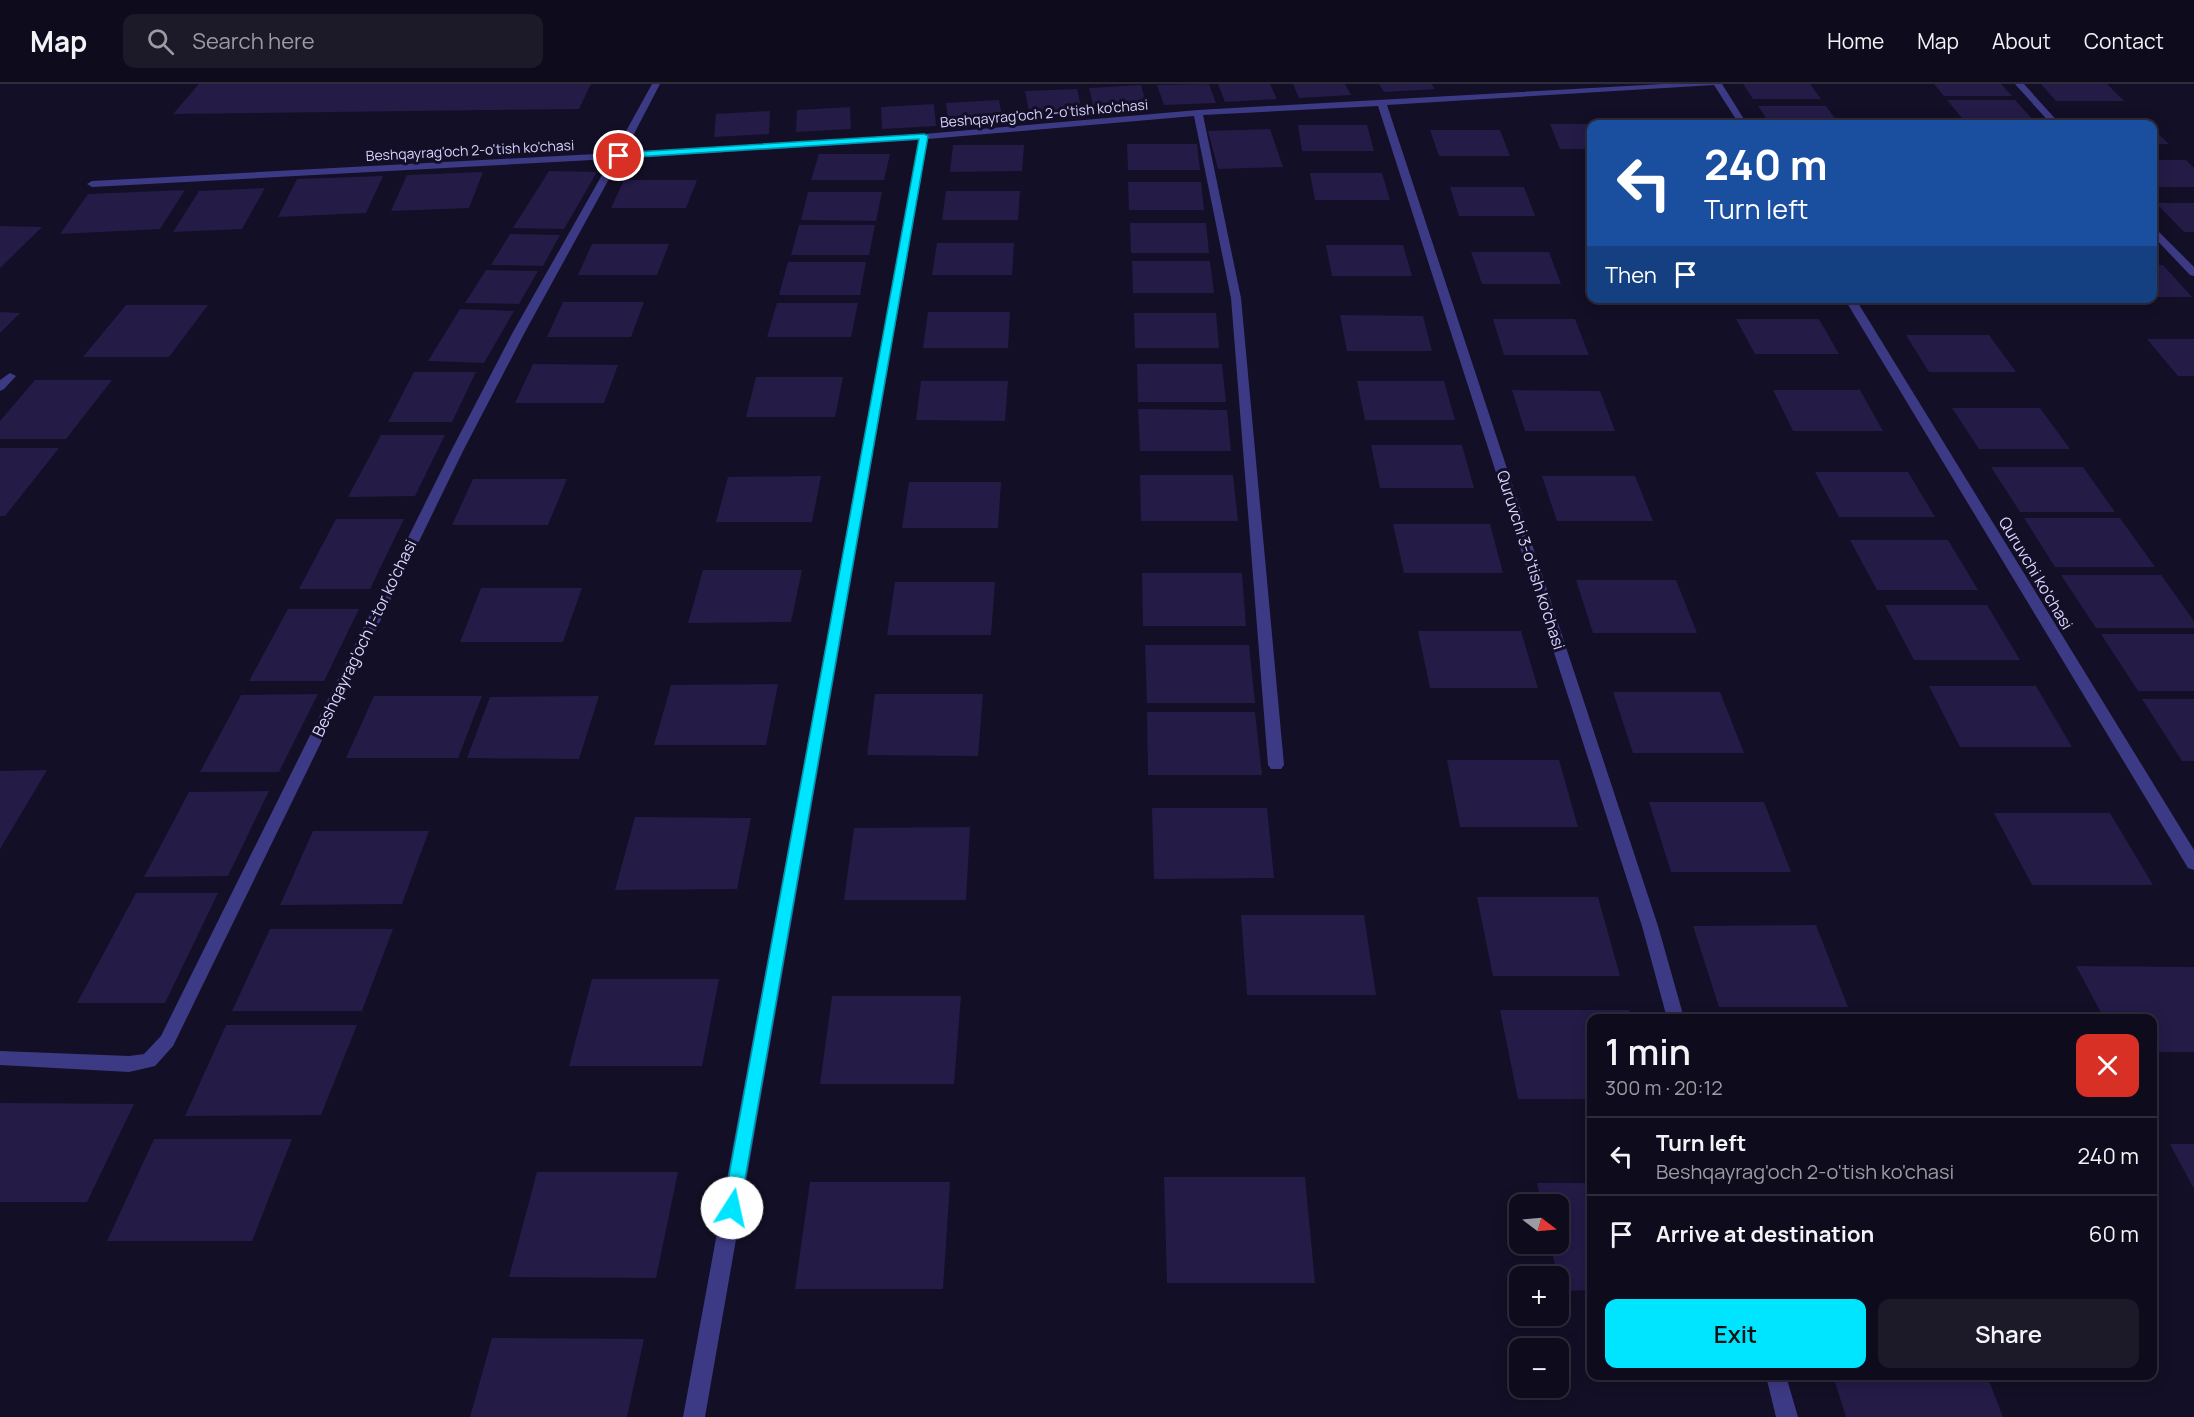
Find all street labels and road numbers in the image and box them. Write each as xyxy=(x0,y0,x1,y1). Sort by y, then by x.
street label: Beshqayrag'och 2-o'tish ko'chasi xyxy=(939,94,1149,132)
street label: Beshqayrag'och 2-o'tish ko'chasi xyxy=(365,135,575,165)
street label: Quruvchi 3-o'tish ko'chasi xyxy=(1492,468,1570,652)
street label: Quruvchi ko'chasi xyxy=(1994,513,2078,633)
street label: Beshqayrag'och 1-tor ko'chasi xyxy=(307,536,421,740)

